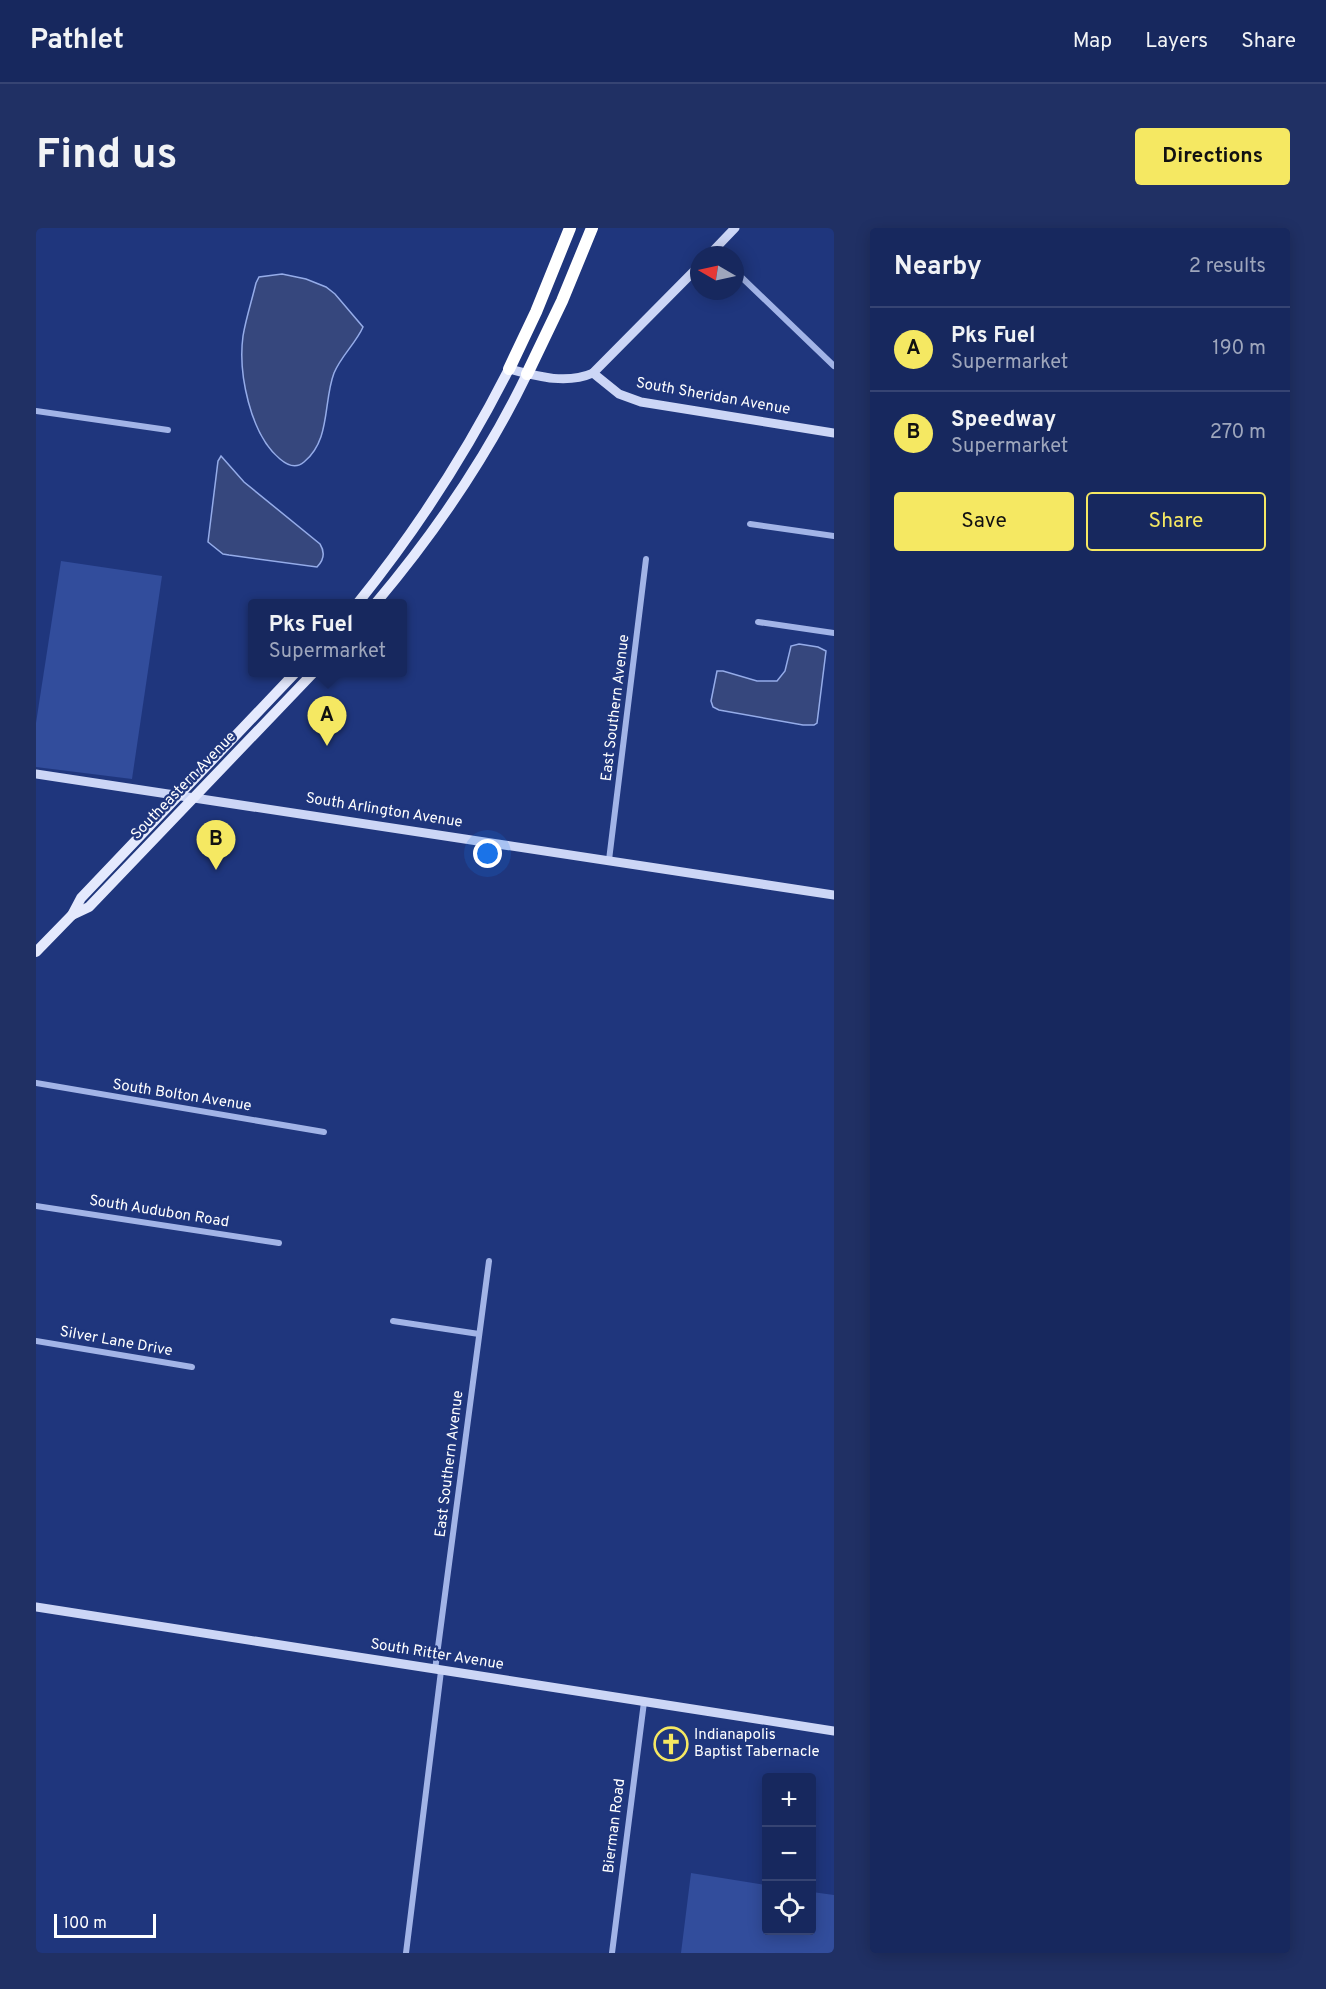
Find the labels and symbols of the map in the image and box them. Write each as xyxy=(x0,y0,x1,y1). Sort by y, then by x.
north arrow xyxy=(690,246,744,300)
street label: South Sheridan Avenue xyxy=(634,374,792,420)
street label: East Southern Avenue xyxy=(598,633,634,783)
pin: A xyxy=(308,696,346,746)
street label: Southeastern Avenue xyxy=(127,728,241,844)
street label: South Arlington Avenue xyxy=(304,789,464,833)
pin: B xyxy=(196,820,236,870)
your location xyxy=(473,839,502,868)
street label: South Bolton Avenue xyxy=(111,1076,253,1116)
street label: South Audubon Road xyxy=(88,1192,230,1232)
street label: Silver Lane Drive xyxy=(58,1323,174,1361)
street label: East Southern Avenue xyxy=(432,1389,468,1539)
street label: South Ritter Avenue xyxy=(369,1635,505,1675)
church icon: Indianapolis Baptist Tabernacle xyxy=(653,1726,689,1762)
place label: Indianapolis Baptist Tabernacle xyxy=(694,1726,820,1762)
street label: Bierman Road xyxy=(600,1778,630,1874)
scale bar xyxy=(54,1911,156,1938)

